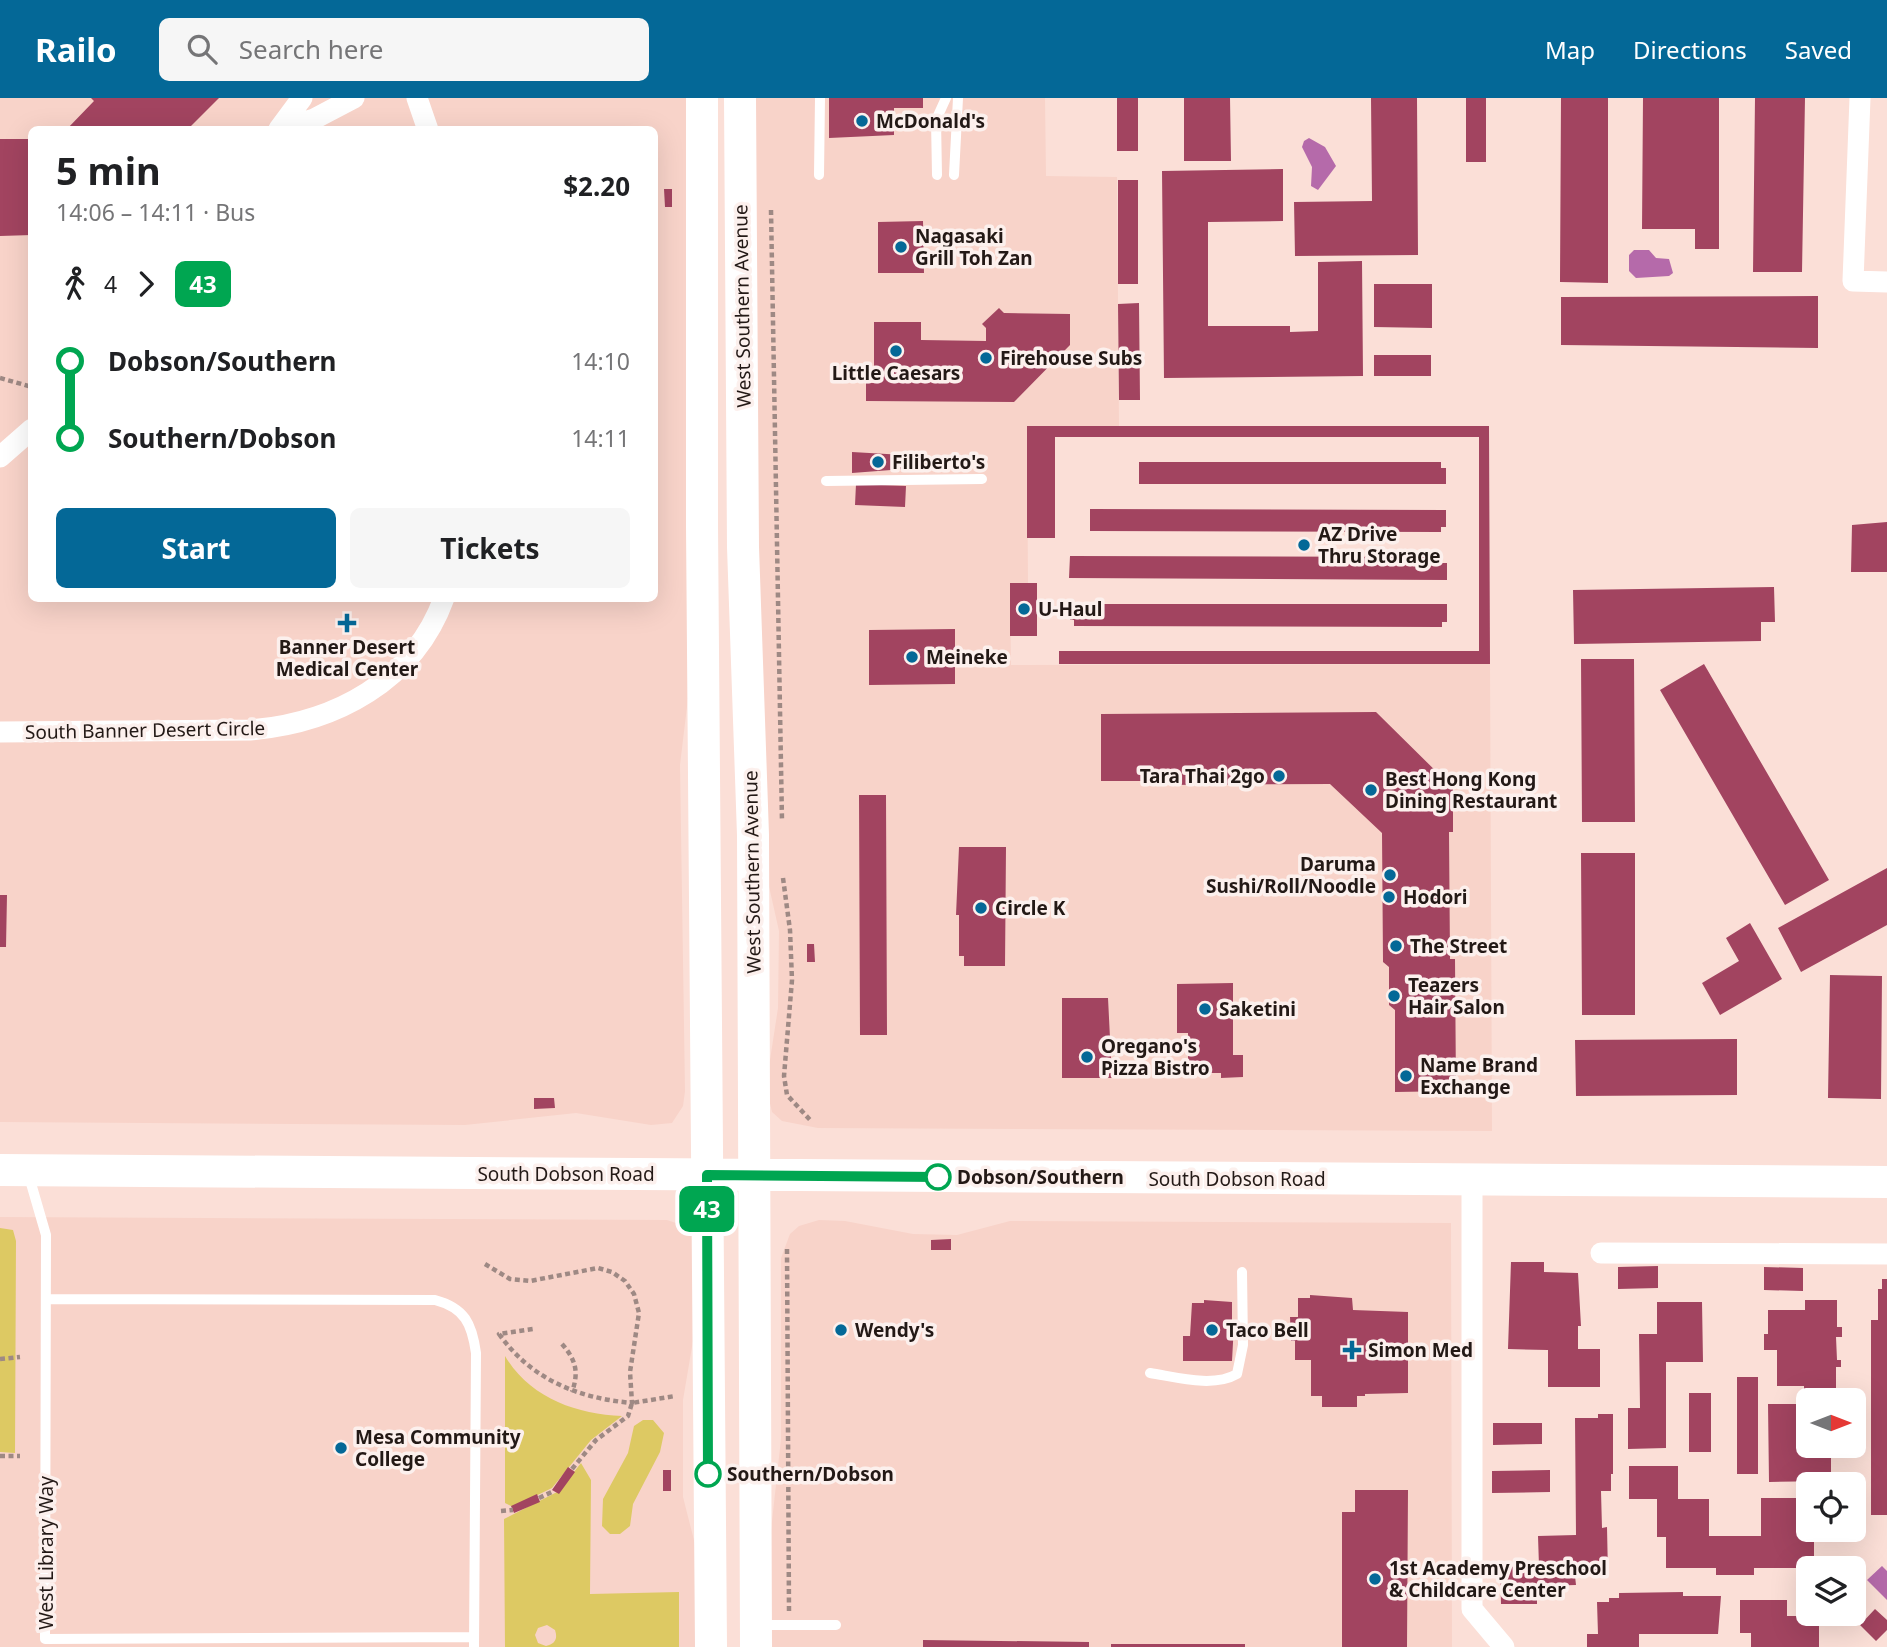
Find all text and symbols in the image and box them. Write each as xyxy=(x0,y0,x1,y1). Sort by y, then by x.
search box xyxy=(159,18,649,81)
text: Railo xyxy=(35,27,117,72)
icon: search xyxy=(183,30,221,68)
text: Search here xyxy=(239,31,383,67)
text: Map xyxy=(1545,33,1595,66)
text: Directions xyxy=(1633,33,1747,66)
text: Saved xyxy=(1785,33,1852,66)
place label: McDonald's xyxy=(876,108,985,134)
marker: McDonald's xyxy=(854,113,870,129)
text: 5 min xyxy=(56,144,161,196)
text: $2.20 xyxy=(563,168,630,204)
text: 14:06 – 14:11 · Bus xyxy=(56,196,255,228)
street label: West Southern Avenue xyxy=(727,204,757,408)
place label: Nagasaki Grill Toh Zan xyxy=(915,223,1033,271)
marker: Nagasaki Grill Toh Zan xyxy=(893,239,909,255)
icon: walk xyxy=(56,265,94,303)
icon: forward xyxy=(127,265,165,303)
text: 43 xyxy=(189,267,217,300)
text: 4 xyxy=(104,268,117,300)
text: Dobson/Southern xyxy=(108,343,336,379)
marker: Little Caesars xyxy=(888,343,904,359)
text: 14:10 xyxy=(571,345,630,377)
place label: Firehouse Subs xyxy=(1000,345,1142,371)
marker: Firehouse Subs xyxy=(978,350,994,366)
place label: Little Caesars xyxy=(832,360,960,386)
text: Southern/Dobson xyxy=(108,420,336,456)
text: 14:11 xyxy=(571,422,630,454)
place label: Filiberto's xyxy=(892,449,985,475)
marker: Filiberto's xyxy=(870,454,886,470)
button: Start xyxy=(56,508,336,588)
button: Tickets xyxy=(350,508,630,588)
place label: AZ Drive Thru Storage xyxy=(1318,521,1441,569)
marker: AZ Drive Thru Storage xyxy=(1296,537,1312,553)
place label: U-Haul xyxy=(1038,596,1102,622)
marker: U-Haul xyxy=(1016,601,1032,617)
marker: Banner Desert Medical Center xyxy=(337,613,357,633)
place label: Banner Desert Medical Center xyxy=(276,634,419,682)
place label: Meineke xyxy=(926,644,1008,670)
marker: Meineke xyxy=(904,649,920,665)
street label: South Banner Desert Circle xyxy=(25,715,265,745)
place label: Tara Thai 2go xyxy=(1140,763,1265,789)
place label: Best Hong Kong Dining Restaurant xyxy=(1385,766,1557,814)
marker: Tara Thai 2go xyxy=(1271,768,1287,784)
street label: West Southern Avenue xyxy=(737,770,767,974)
marker: Best Hong Kong Dining Restaurant xyxy=(1363,782,1379,798)
place label: Daruma Sushi/Roll/Noodle xyxy=(1206,851,1376,899)
marker: Daruma Sushi/Roll/Noodle xyxy=(1382,867,1398,883)
place label: Hodori xyxy=(1403,884,1467,910)
marker: Hodori xyxy=(1381,889,1397,905)
place label: Circle K xyxy=(995,895,1066,921)
marker: Circle K xyxy=(973,900,989,916)
place label: The Street xyxy=(1410,933,1507,959)
marker: The Street xyxy=(1388,938,1404,954)
place label: Teazers Hair Salon xyxy=(1408,972,1505,1020)
marker: Teazers Hair Salon xyxy=(1386,988,1402,1004)
place label: Saketini xyxy=(1219,996,1296,1022)
marker: Saketini xyxy=(1197,1001,1213,1017)
place label: Oregano's Pizza Bistro xyxy=(1101,1033,1210,1081)
marker: Oregano's Pizza Bistro xyxy=(1079,1049,1095,1065)
place label: Name Brand Exchange xyxy=(1420,1052,1538,1100)
marker: Name Brand Exchange xyxy=(1398,1068,1414,1084)
street label: South Dobson Road xyxy=(477,1161,655,1187)
marker: Dobson/Southern xyxy=(925,1164,951,1190)
place label: Dobson/Southern xyxy=(957,1164,1124,1190)
street label: South Dobson Road xyxy=(1148,1166,1326,1192)
line badge: 43 xyxy=(676,1186,738,1232)
text: 43 xyxy=(693,1192,721,1225)
place label: Wendy's xyxy=(855,1317,934,1343)
place label: Taco Bell xyxy=(1226,1317,1309,1343)
marker: Wendy's xyxy=(833,1322,849,1338)
marker: Taco Bell xyxy=(1204,1322,1220,1338)
place label: Simon Med xyxy=(1368,1337,1473,1363)
marker: Simon Med xyxy=(1342,1340,1362,1360)
north arrow xyxy=(1796,1388,1866,1458)
map controls xyxy=(1796,1388,1866,1626)
place label: Mesa Community College xyxy=(355,1424,521,1472)
marker: Mesa Community College xyxy=(333,1440,349,1456)
marker: Southern/Dobson xyxy=(695,1461,721,1487)
place label: Southern/Dobson xyxy=(727,1461,894,1487)
button: locate xyxy=(1796,1472,1866,1542)
street label: West Library Way xyxy=(33,1476,59,1630)
place label: 1st Academy Preschool & Childcare Center xyxy=(1389,1555,1607,1603)
button: layers xyxy=(1796,1556,1866,1626)
marker: 1st Academy Preschool & Childcare Center xyxy=(1367,1571,1383,1587)

